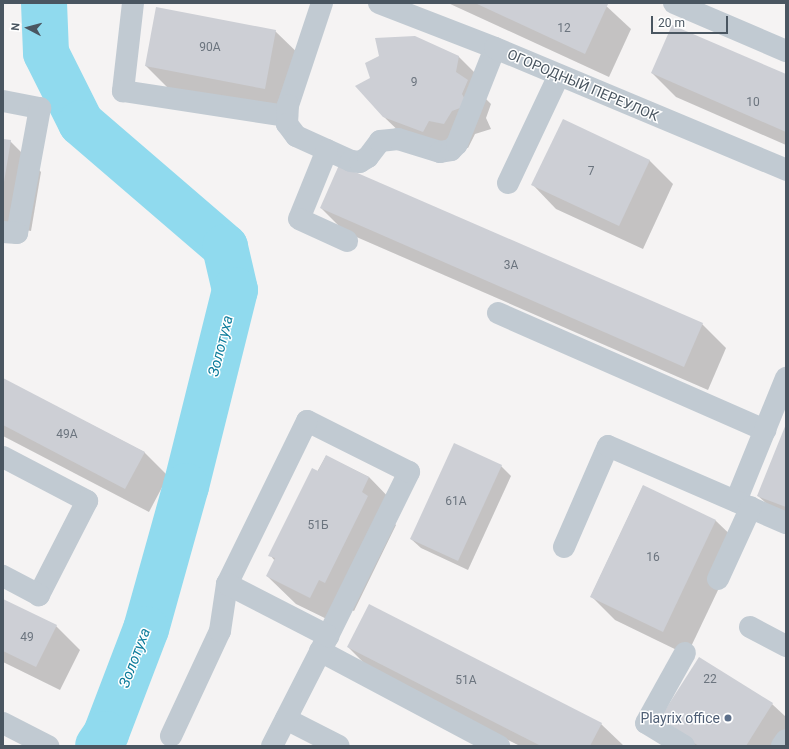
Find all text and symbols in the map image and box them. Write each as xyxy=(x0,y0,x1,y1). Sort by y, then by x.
north arrow xyxy=(8,8,48,48)
scale bar xyxy=(653,8,730,34)
text: 20 m xyxy=(658,16,685,30)
text: N xyxy=(9,22,22,31)
house number: 12 xyxy=(557,22,571,36)
house number: 90А xyxy=(199,41,221,55)
street label: ОГОРОДНЫЙ ПЕРЕУЛОК xyxy=(505,45,661,125)
house number: 9 xyxy=(411,76,417,90)
house number: 10 xyxy=(746,96,760,110)
house number: 7 xyxy=(588,165,594,179)
house number: 3А xyxy=(504,259,518,273)
water label: Золотуха xyxy=(205,314,237,378)
house number: 49А xyxy=(56,428,78,442)
house number: 61А xyxy=(445,495,467,509)
house number: 51Б xyxy=(307,519,329,533)
house number: 16 xyxy=(646,551,660,565)
water label: Золотуха xyxy=(115,626,155,690)
house number: 49 xyxy=(20,631,34,645)
house number: 22 xyxy=(703,673,717,687)
house number: 51А xyxy=(455,674,477,688)
place label: Playrix office xyxy=(640,710,720,726)
marker: Playrix office xyxy=(723,713,733,723)

